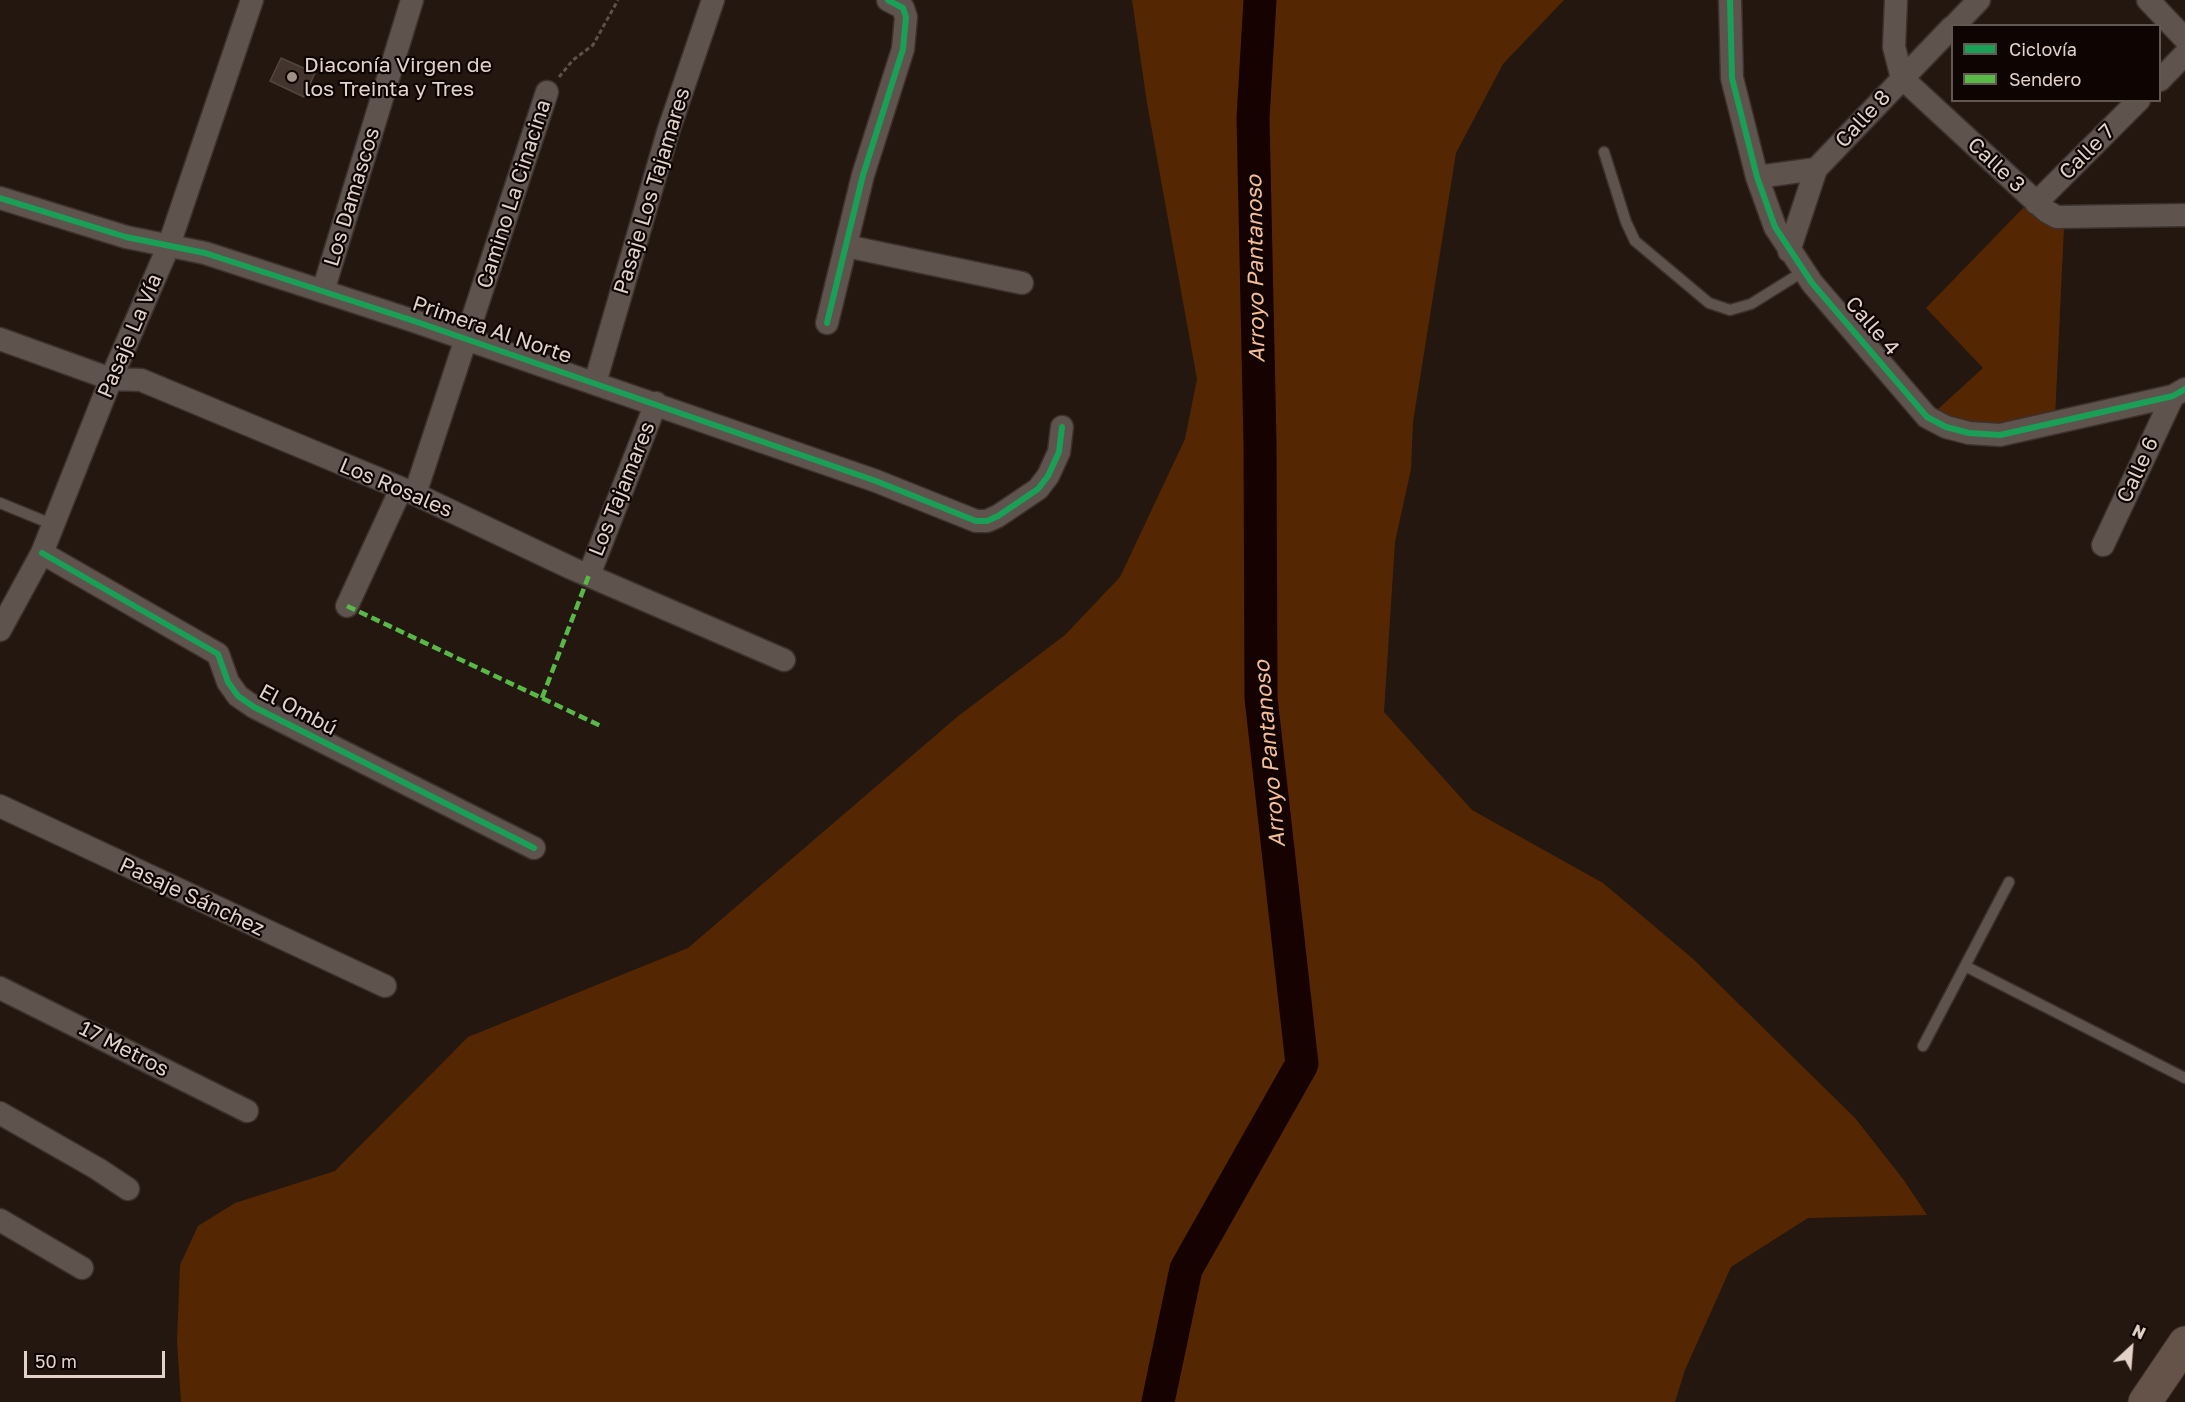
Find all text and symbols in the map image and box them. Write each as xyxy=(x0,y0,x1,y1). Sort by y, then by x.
legend xyxy=(1951,24,2161,102)
text: Ciclovía xyxy=(2009,38,2077,60)
place label: Diaconía Virgen de los Treinta y Tres xyxy=(304,52,492,102)
text: Sendero xyxy=(2009,68,2081,90)
marker: Diaconía Virgen de los Treinta y Tres xyxy=(285,70,299,84)
street label: Pasaje Los Tajamares xyxy=(609,85,695,297)
street label: Calle 8 xyxy=(1830,85,1896,153)
street label: Camino La Cinacina xyxy=(472,96,556,292)
street label: Calle 7 xyxy=(2054,119,2120,185)
street label: Los Damascos xyxy=(319,124,385,270)
street label: Calle 3 xyxy=(1962,132,2030,198)
water label: Arroyo Pantanoso xyxy=(1241,175,1271,363)
street label: Pasaje La Vía xyxy=(93,270,167,402)
street label: Primera Al Norte xyxy=(409,291,575,369)
street label: Calle 4 xyxy=(1840,291,1904,361)
street label: Los Tajamares xyxy=(584,418,660,560)
street label: Calle 6 xyxy=(2112,433,2164,507)
street label: Los Rosales xyxy=(336,453,456,523)
water label: Arroyo Pantanoso xyxy=(1249,659,1291,849)
street label: El Ombú xyxy=(255,679,341,741)
street label: Pasaje Sánchez xyxy=(116,852,268,942)
street label: 17 Metros xyxy=(75,1016,173,1082)
north arrow xyxy=(2101,1318,2161,1378)
text: N xyxy=(2129,1320,2149,1343)
scale bar xyxy=(27,1339,168,1377)
text: 50 m xyxy=(35,1350,77,1372)

